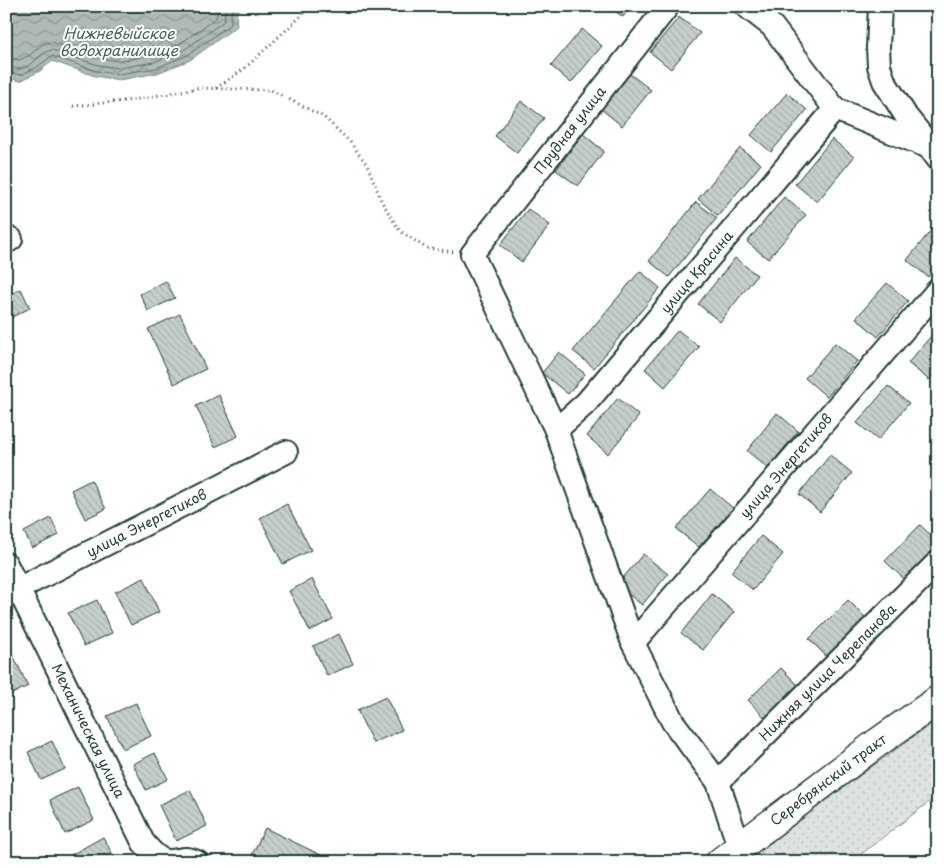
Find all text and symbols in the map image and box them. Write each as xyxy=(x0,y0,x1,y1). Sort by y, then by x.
water label: Нижневыйское водохранилище xyxy=(60,21,179,61)
street label: Прудная улица xyxy=(529,81,611,178)
street label: улица Красина xyxy=(655,225,738,318)
street label: улица Энергетиков xyxy=(734,409,837,523)
street label: улица Энергетиков xyxy=(83,483,210,562)
street label: Нижняя улица Черепанова xyxy=(754,598,901,745)
street label: Механическая улица xyxy=(47,660,131,802)
street label: Серебрянский тракт xyxy=(765,728,891,830)

